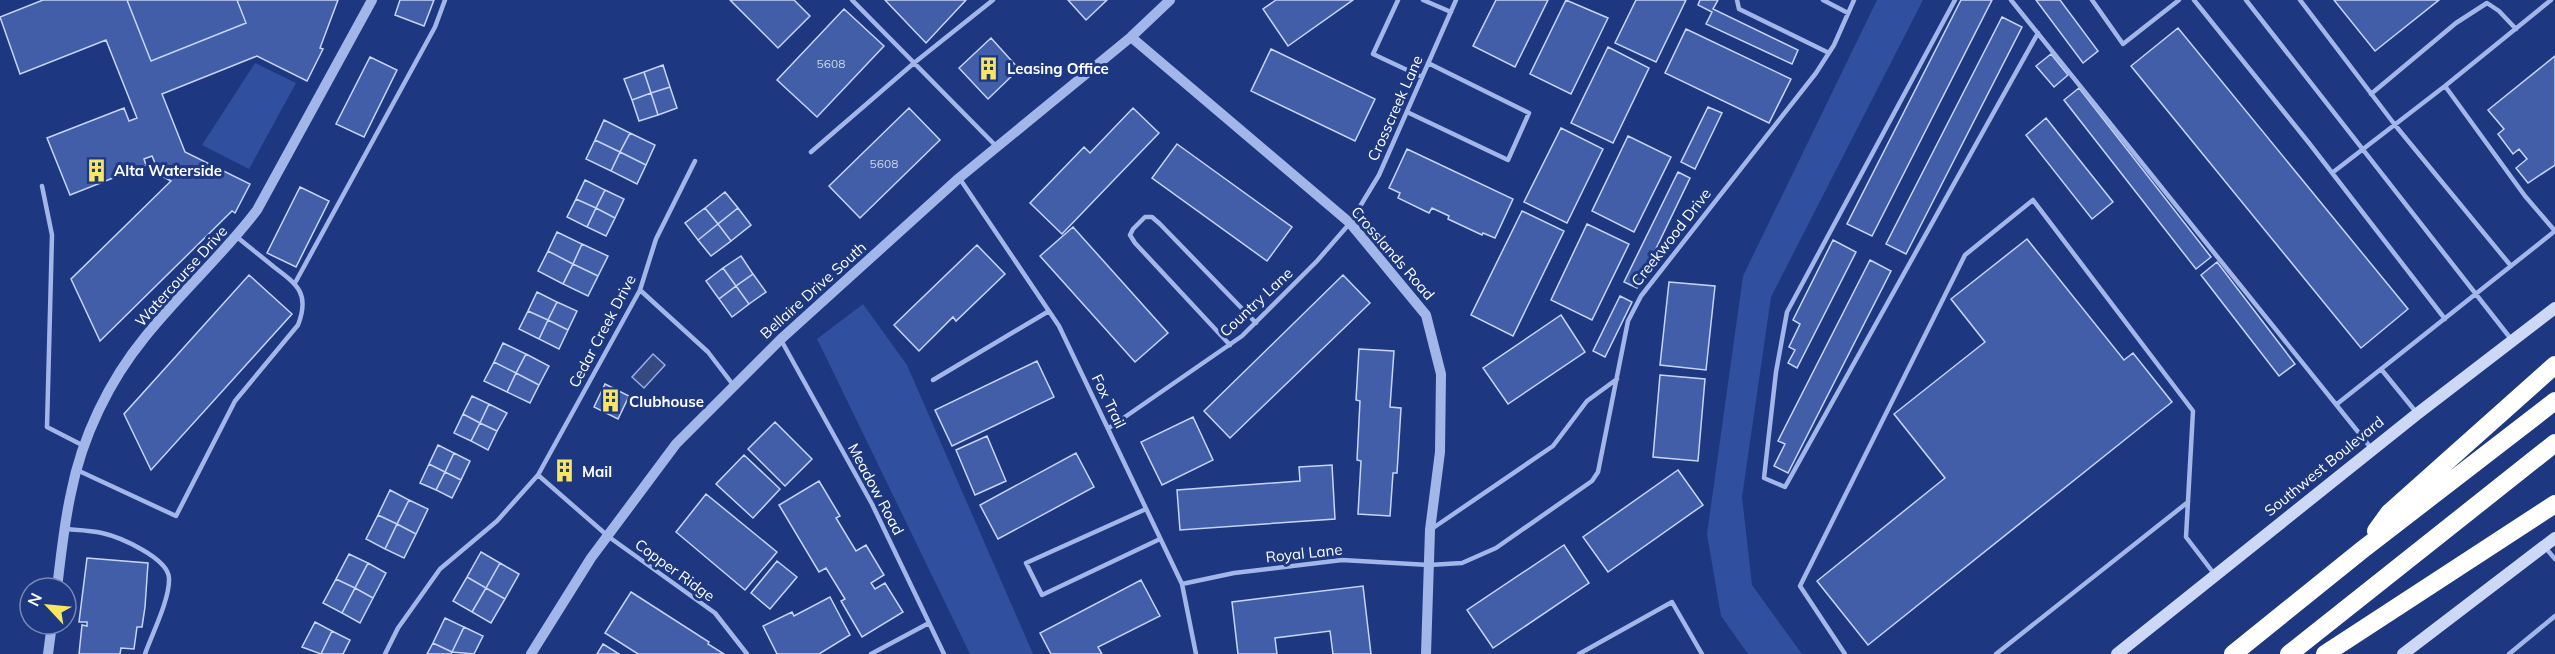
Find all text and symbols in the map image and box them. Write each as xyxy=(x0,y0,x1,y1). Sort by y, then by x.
street label: Crosscreek Lane xyxy=(1363,52,1427,164)
building icon: Leasing Office xyxy=(976,55,1002,81)
house number: 5608 xyxy=(817,56,845,71)
place label: Leasing Office xyxy=(1007,59,1109,78)
house number: 5608 xyxy=(870,156,898,171)
building icon: Alta Waterside xyxy=(83,157,109,183)
place label: Alta Waterside xyxy=(114,161,222,180)
street label: Creekwood Drive xyxy=(1627,184,1715,290)
street label: Crosslands Road xyxy=(1347,202,1439,304)
street label: Watercourse Drive xyxy=(131,222,231,330)
street label: Bellaire Drive South xyxy=(756,237,870,343)
street label: Country Lane xyxy=(1216,263,1296,341)
street label: Cedar Creek Drive xyxy=(564,271,640,391)
street label: Fox Trail xyxy=(1088,371,1130,431)
building icon: Clubhouse xyxy=(598,388,624,414)
place label: Clubhouse xyxy=(629,392,704,411)
street label: Southwest Boulevard xyxy=(2260,412,2388,520)
street label: Meadow Road xyxy=(844,440,908,538)
building icon: Mail xyxy=(551,458,577,484)
place label: Mail xyxy=(582,462,612,481)
street label: Copper Ridge xyxy=(631,535,719,605)
street label: Royal Lane xyxy=(1265,540,1343,566)
north arrow xyxy=(18,576,78,636)
text: N xyxy=(23,590,46,609)

